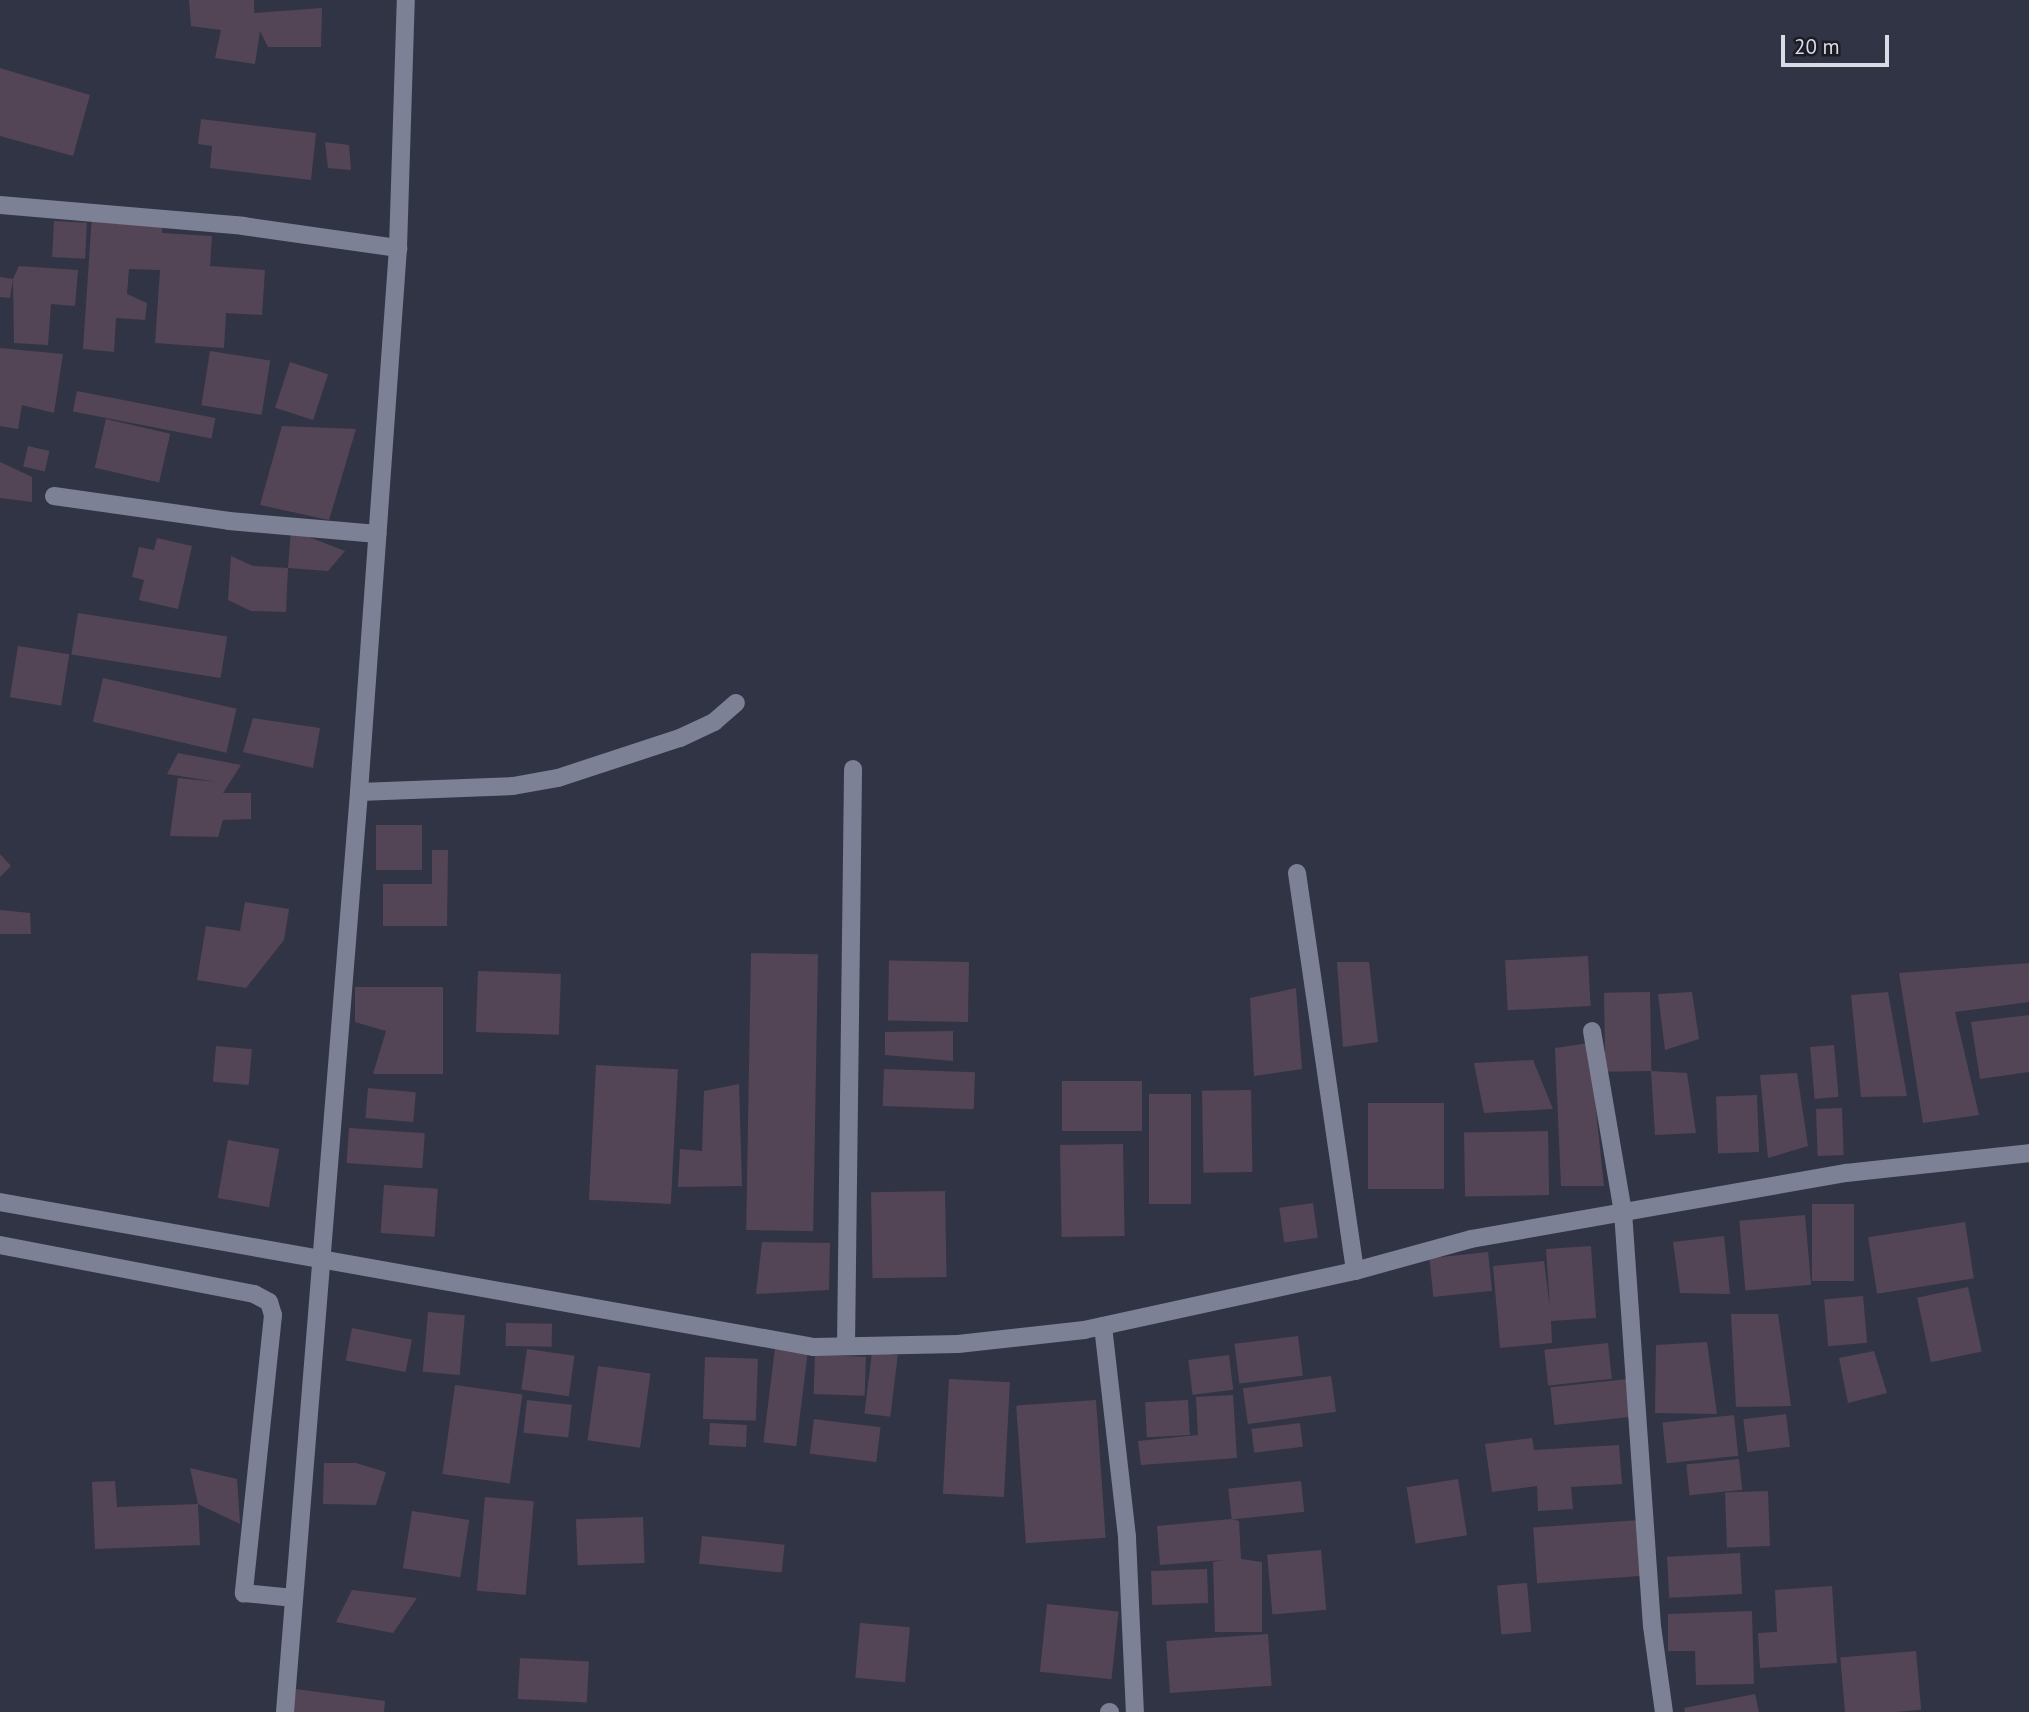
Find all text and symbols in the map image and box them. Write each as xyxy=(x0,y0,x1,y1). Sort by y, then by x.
scale bar xyxy=(1784,21,1892,65)
text: 20 m xyxy=(1794,33,1840,60)

